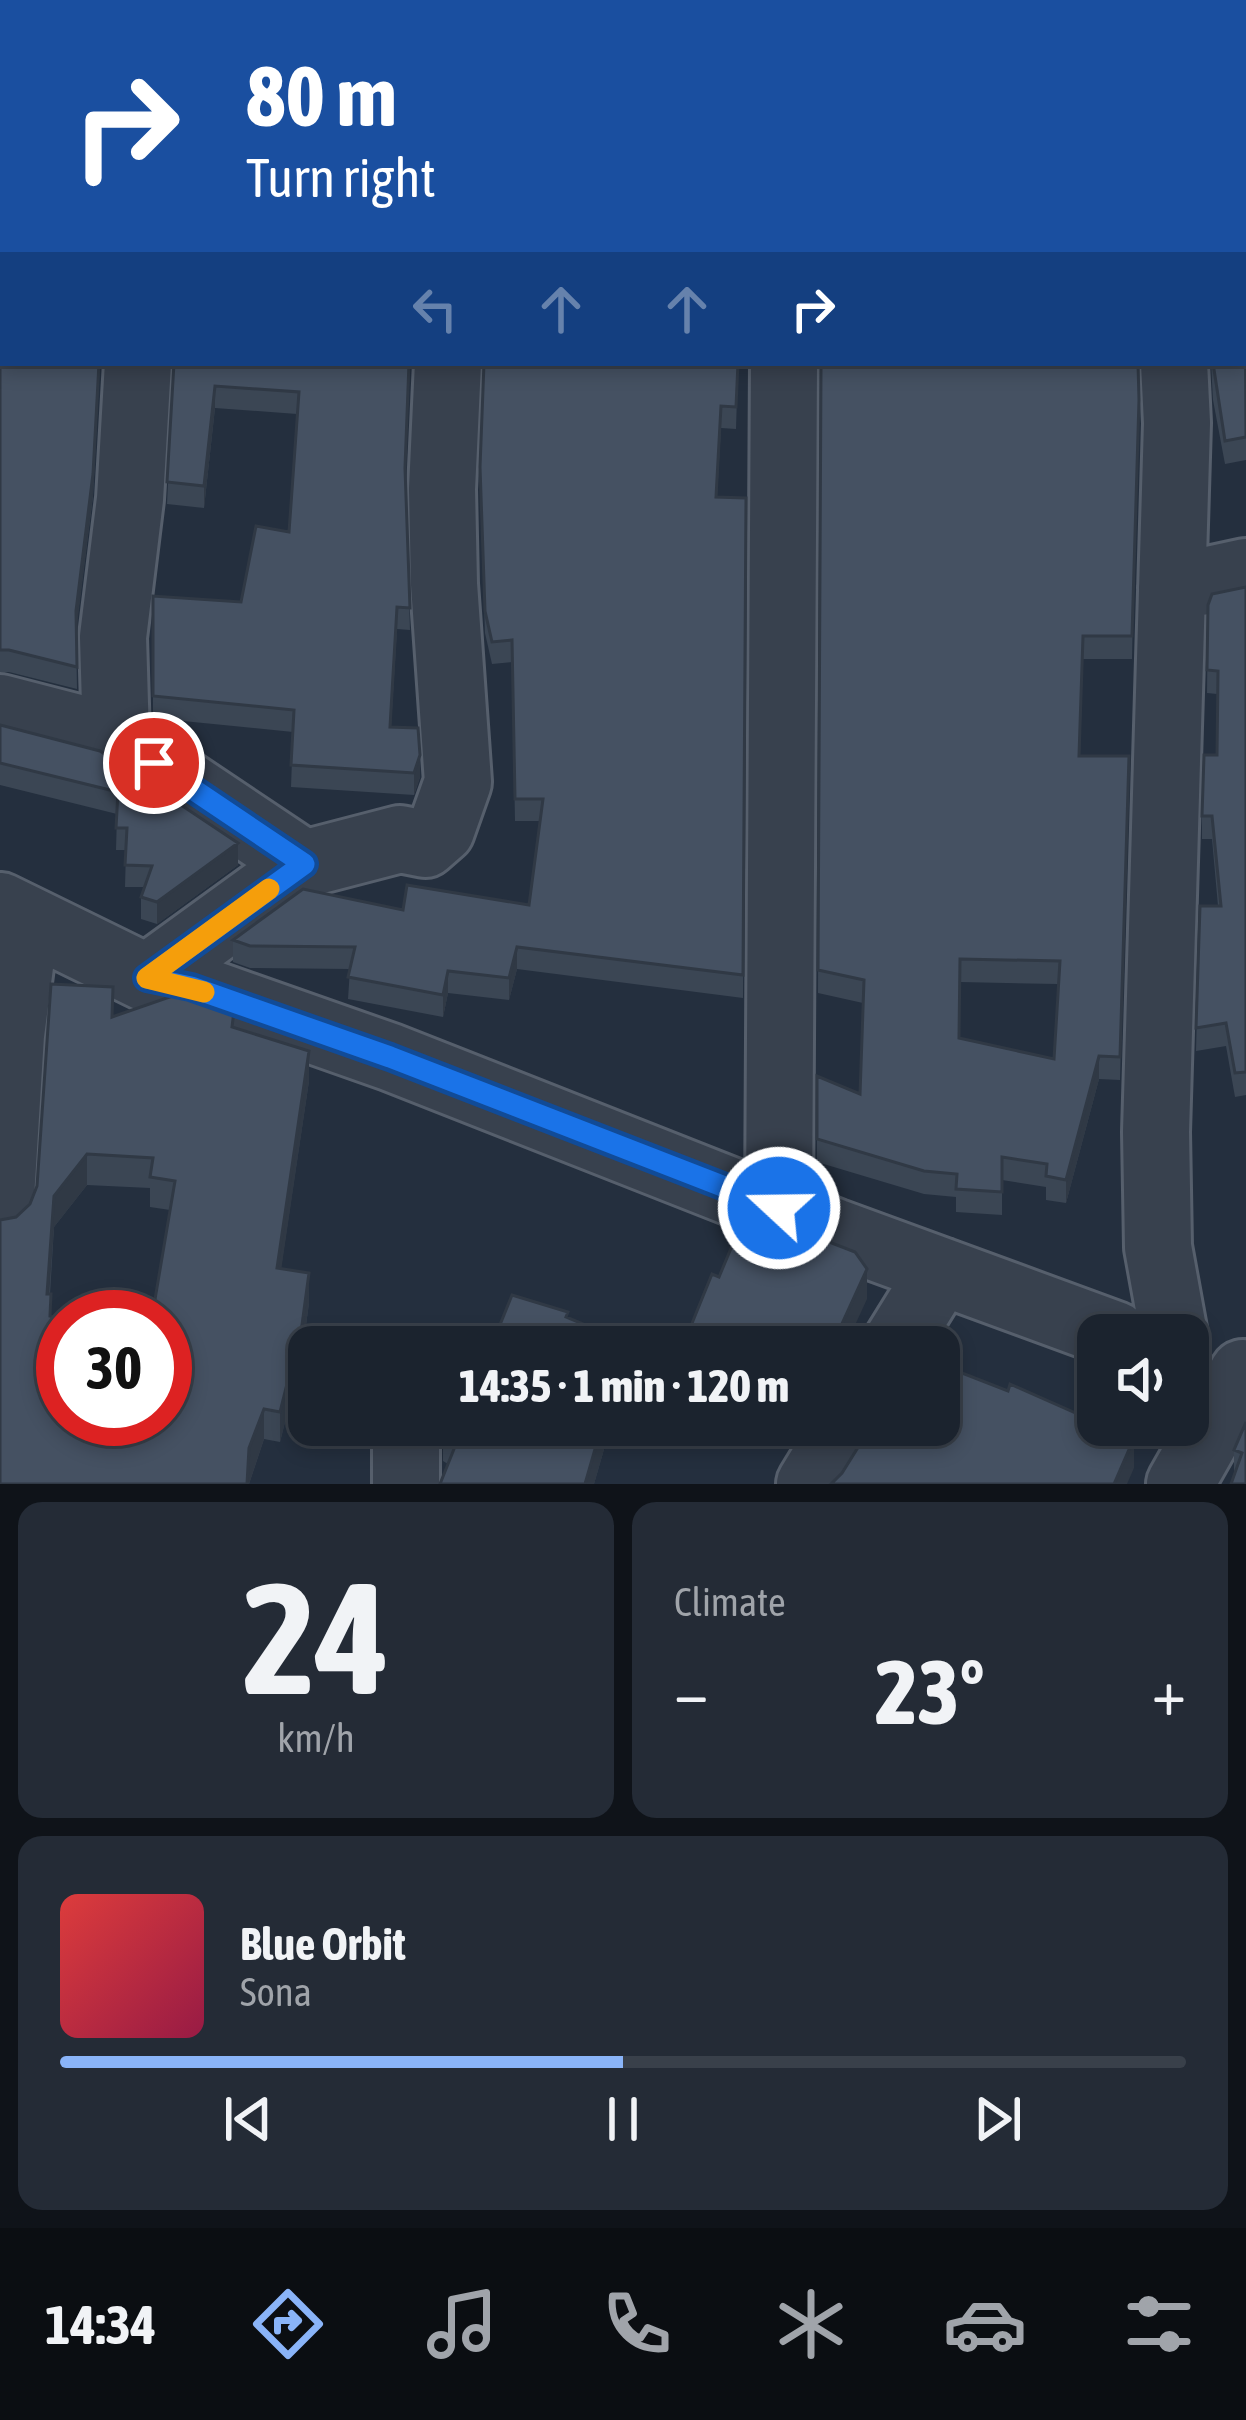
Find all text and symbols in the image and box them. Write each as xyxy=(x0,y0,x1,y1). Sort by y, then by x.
icon: right xyxy=(48,48,204,204)
text: 80 m xyxy=(246,48,397,144)
text: Turn right xyxy=(246,147,436,208)
icon: left xyxy=(402,276,468,342)
icon: ahead xyxy=(528,276,594,342)
icon: ahead xyxy=(654,276,720,342)
icon: right xyxy=(780,276,846,342)
pin xyxy=(103,712,205,814)
icon: arrive xyxy=(121,730,187,796)
position arrow xyxy=(716,1145,842,1271)
speed limit sign: 30 xyxy=(36,1290,192,1446)
map controls xyxy=(1077,1314,1209,1446)
button: sound xyxy=(1077,1314,1209,1446)
text: 14:35 · 1 min · 120 m xyxy=(459,1360,789,1412)
text: 24 xyxy=(243,1548,389,1727)
text: Climate xyxy=(674,1580,786,1624)
text: 23° xyxy=(875,1640,985,1743)
text: − xyxy=(674,1653,708,1729)
text: + xyxy=(1152,1653,1186,1729)
text: km/h xyxy=(277,1716,355,1760)
text: Blue Orbit xyxy=(240,1918,406,1970)
text: Sona xyxy=(240,1970,312,2014)
icon: previous xyxy=(215,2086,281,2152)
icon: pause xyxy=(590,2086,656,2152)
icon: next xyxy=(965,2086,1031,2152)
icon: directions xyxy=(246,2282,330,2366)
icon: music xyxy=(420,2282,504,2366)
icon: phone xyxy=(595,2282,679,2366)
icon: climate xyxy=(769,2282,853,2366)
icon: car xyxy=(943,2282,1027,2366)
icon: filters xyxy=(1117,2282,1201,2366)
text: 14:34 xyxy=(45,2294,156,2355)

